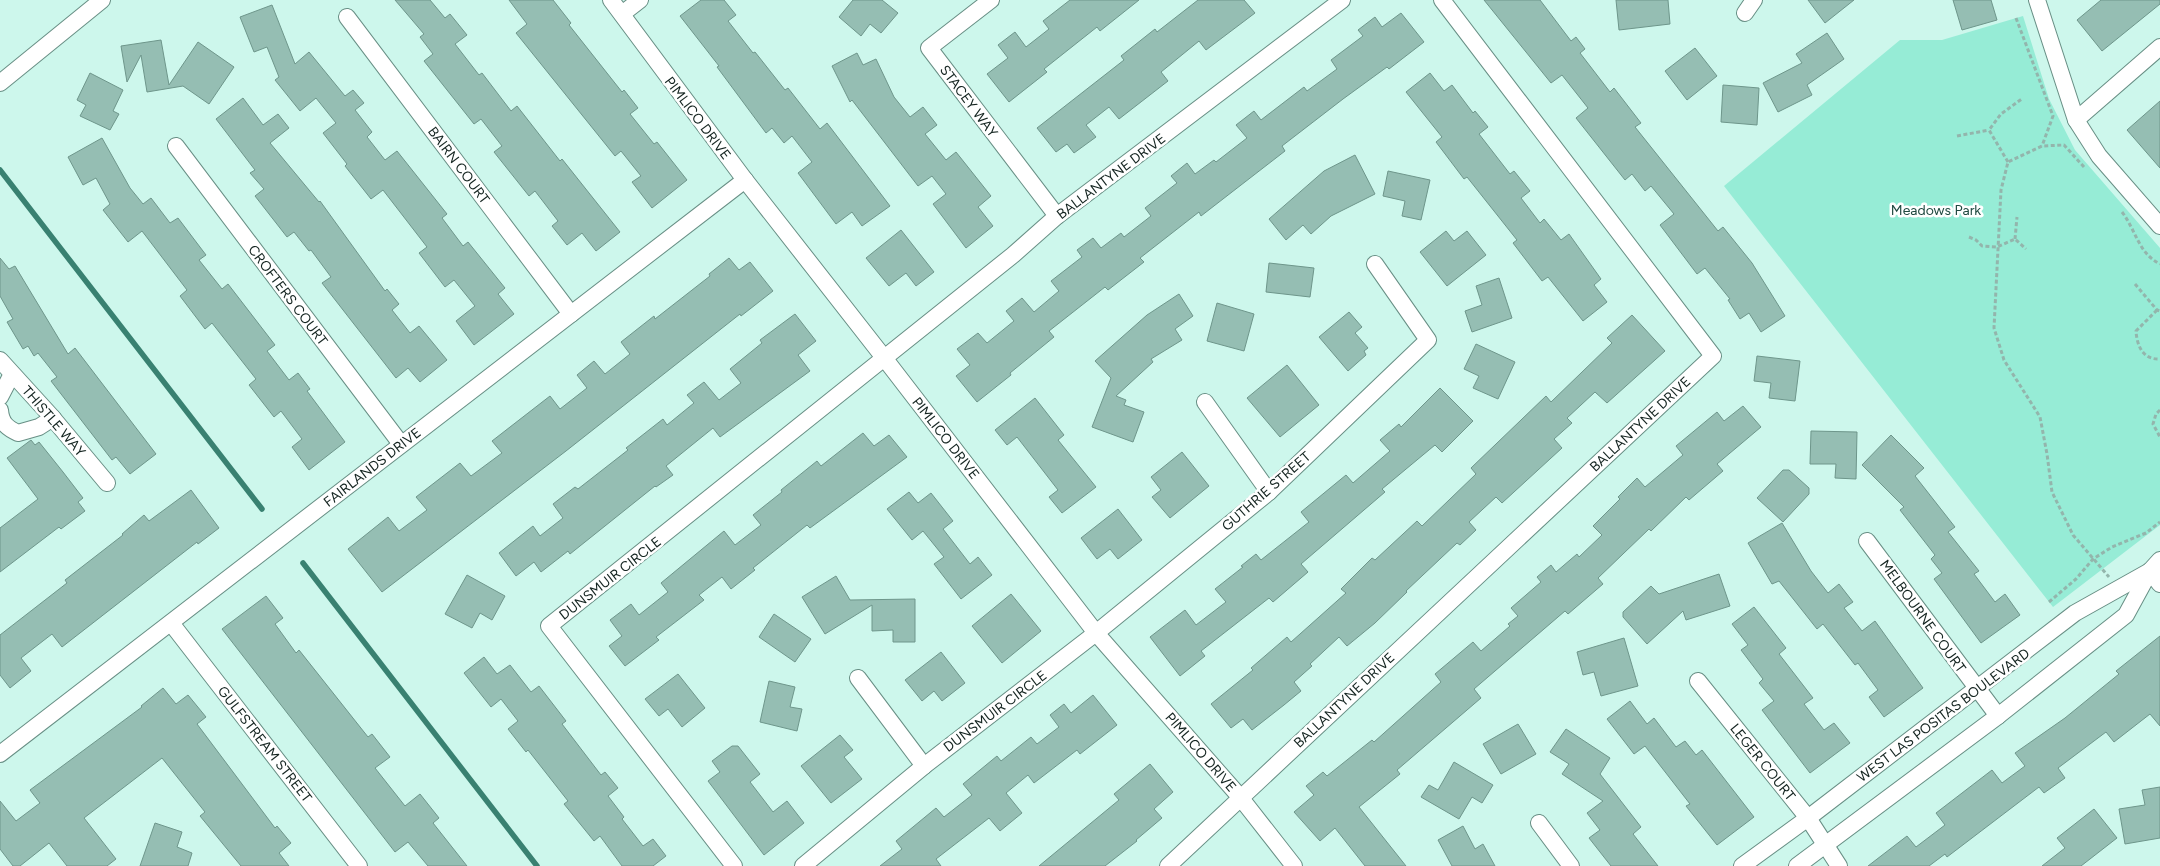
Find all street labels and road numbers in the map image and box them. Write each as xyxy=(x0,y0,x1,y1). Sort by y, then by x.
street label: STACEY WAY xyxy=(936,62,1001,141)
street label: PIMLICO DRIVE xyxy=(661,73,734,163)
street label: BAIRN COURT xyxy=(424,123,493,207)
street label: BALLANTYNE DRIVE xyxy=(1054,130,1169,223)
street label: CROFTERS COURT xyxy=(244,242,331,349)
street label: BALLANTYNE DRIVE xyxy=(1586,373,1694,476)
street label: THISTLE WAY xyxy=(18,382,89,461)
street label: PIMLICO DRIVE xyxy=(908,394,983,483)
street label: FAIRLANDS DRIVE xyxy=(320,424,424,511)
street label: GUTHRIE STREET xyxy=(1218,448,1314,535)
street label: DUNSMUIR CIRCLE xyxy=(556,533,665,624)
street label: MELBOURNE COURT xyxy=(1876,557,1969,676)
street label: WEST LAS POSITAS BOULEVARD xyxy=(1854,645,2033,786)
street label: BALLANTYNE DRIVE xyxy=(1290,649,1398,752)
street label: DUNSMUIR CIRCLE xyxy=(940,667,1050,756)
street label: GULFSTREAM STREET xyxy=(214,683,315,806)
street label: PIMLICO DRIVE xyxy=(1162,709,1240,795)
street label: LEGER COURT xyxy=(1726,720,1799,804)

